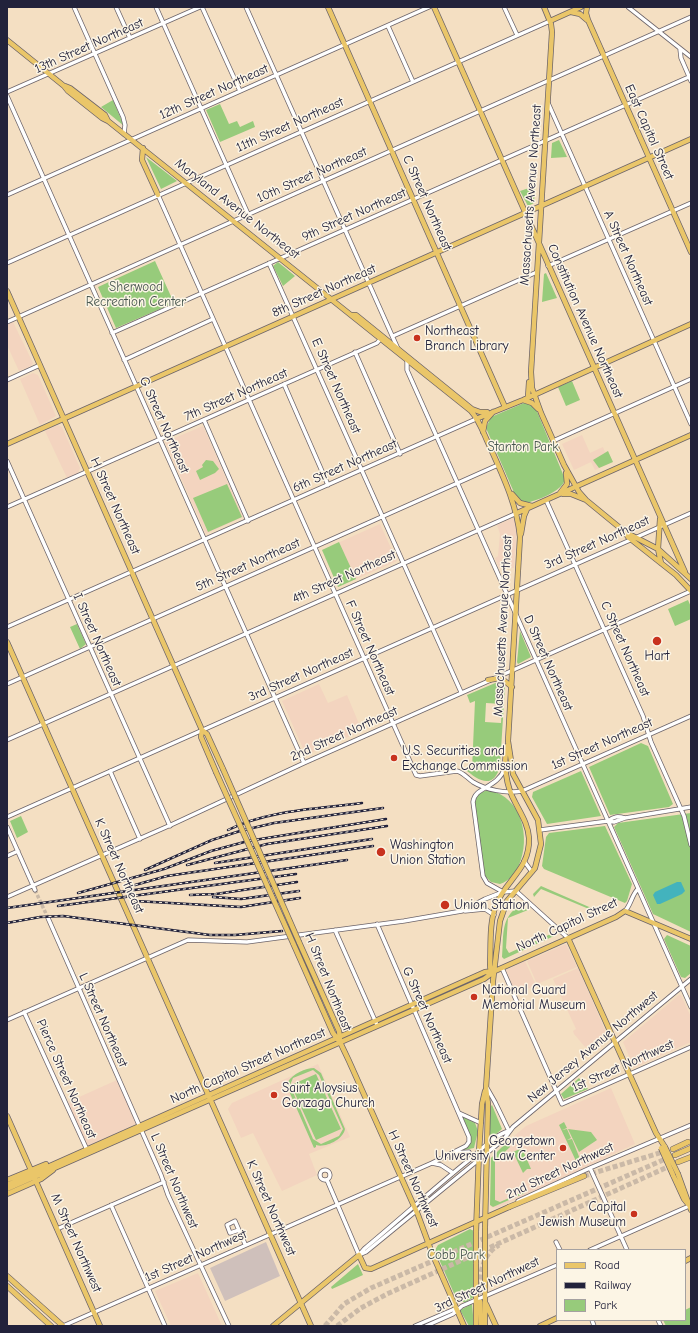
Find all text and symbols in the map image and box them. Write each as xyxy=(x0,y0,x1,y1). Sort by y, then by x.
street label: 13th Street Northeast xyxy=(32,15,146,77)
street label: 12th Street Northeast xyxy=(157,61,271,123)
street label: East Capitol Street xyxy=(621,82,677,182)
street label: 11th Street Northeast xyxy=(234,94,346,156)
street label: Massachusetts Avenue Northeast xyxy=(517,104,545,286)
street label: 10th Street Northeast xyxy=(255,144,369,206)
street label: C Street Northeast xyxy=(399,153,455,253)
street label: Maryland Avenue Northeast xyxy=(171,155,303,263)
street label: 9th Street Northeast xyxy=(299,185,409,245)
street label: A Street Northeast xyxy=(600,208,656,308)
street label: Constitution Avenue Northeast xyxy=(544,241,626,401)
street label: 8th Street Northeast xyxy=(270,261,378,321)
park label: Sherwood Recreation Center xyxy=(86,279,186,310)
place label: Northeast Branch Library xyxy=(425,323,508,354)
marker: Northeast Branch Library xyxy=(412,333,422,343)
street label: E Street Northeast xyxy=(308,336,364,436)
street label: 7th Street Northeast xyxy=(182,365,290,425)
street label: G Street Northeast xyxy=(136,374,192,476)
street label: 6th Street Northeast xyxy=(290,436,400,496)
park label: Stanton Park xyxy=(487,439,559,455)
street label: H Street Northeast xyxy=(87,455,143,557)
street label: 3rd Street Northeast xyxy=(542,513,652,573)
street label: 5th Street Northeast xyxy=(193,535,303,595)
street label: Massachusetts Avenue Northeast xyxy=(490,535,516,717)
street label: 4th Street Northeast xyxy=(290,547,398,607)
street label: I Street Northeast xyxy=(70,591,124,689)
street label: F Street Northeast xyxy=(342,598,398,698)
street label: C Street Northeast xyxy=(597,599,653,699)
street label: D Street Northeast xyxy=(520,613,576,713)
marker: Hart xyxy=(651,635,663,647)
street label: 3rd Street Northeast xyxy=(246,645,356,705)
place label: Hart xyxy=(645,648,669,664)
street label: 2nd Street Northeast xyxy=(288,703,400,765)
street label: 1st Street Northeast xyxy=(549,715,655,773)
place label: U.S. Securities and Exchange Commission xyxy=(402,743,528,774)
marker: U.S. Securities and Exchange Commission xyxy=(389,753,399,763)
street label: K Street Northeast xyxy=(91,816,147,916)
place label: Washington Union Station xyxy=(390,837,465,868)
marker: Washington Union Station xyxy=(375,846,387,858)
street label: North Capitol Street xyxy=(514,895,620,955)
place label: Union Station xyxy=(454,897,529,913)
marker: Union Station xyxy=(439,899,451,911)
street label: H Street Northeast xyxy=(301,931,355,1033)
street label: G Street Northeast xyxy=(399,964,455,1066)
street label: L Street Northeast xyxy=(75,971,131,1069)
place label: National Guard Memorial Museum xyxy=(482,982,586,1013)
street label: New Jersey Avenue Northwest xyxy=(525,988,661,1106)
marker: National Guard Memorial Museum xyxy=(469,992,479,1002)
street label: Pierce Street Northeast xyxy=(33,1017,99,1141)
street label: North Capitol Street Northeast xyxy=(168,1025,328,1107)
street label: 1st Street Northwest xyxy=(570,1037,676,1095)
place label: Saint Aloysius Gonzaga Church xyxy=(282,1080,375,1111)
marker: Saint Aloysius Gonzaga Church xyxy=(269,1090,279,1100)
street label: H Street Northwest xyxy=(385,1128,441,1230)
street label: L Street Northwest xyxy=(147,1131,201,1231)
place label: Georgetown University Law Center xyxy=(435,1133,555,1164)
street label: 2nd Street Northwest xyxy=(504,1139,616,1203)
marker: Georgetown University Law Center xyxy=(558,1143,568,1153)
street label: K Street Northwest xyxy=(243,1158,299,1258)
street label: M Street Northwest xyxy=(47,1191,105,1295)
place label: Capital Jewish Museum xyxy=(539,1199,626,1230)
marker: Capital Jewish Museum xyxy=(629,1209,639,1219)
street label: 1st Street Northwest xyxy=(143,1227,249,1285)
park label: Cobb Park xyxy=(427,1247,485,1263)
legend xyxy=(556,1249,686,1321)
street label: 3rd Street Northwest xyxy=(432,1254,542,1316)
text: Road xyxy=(594,1258,620,1272)
text: Railway xyxy=(594,1278,631,1292)
text: Park xyxy=(594,1298,617,1312)

